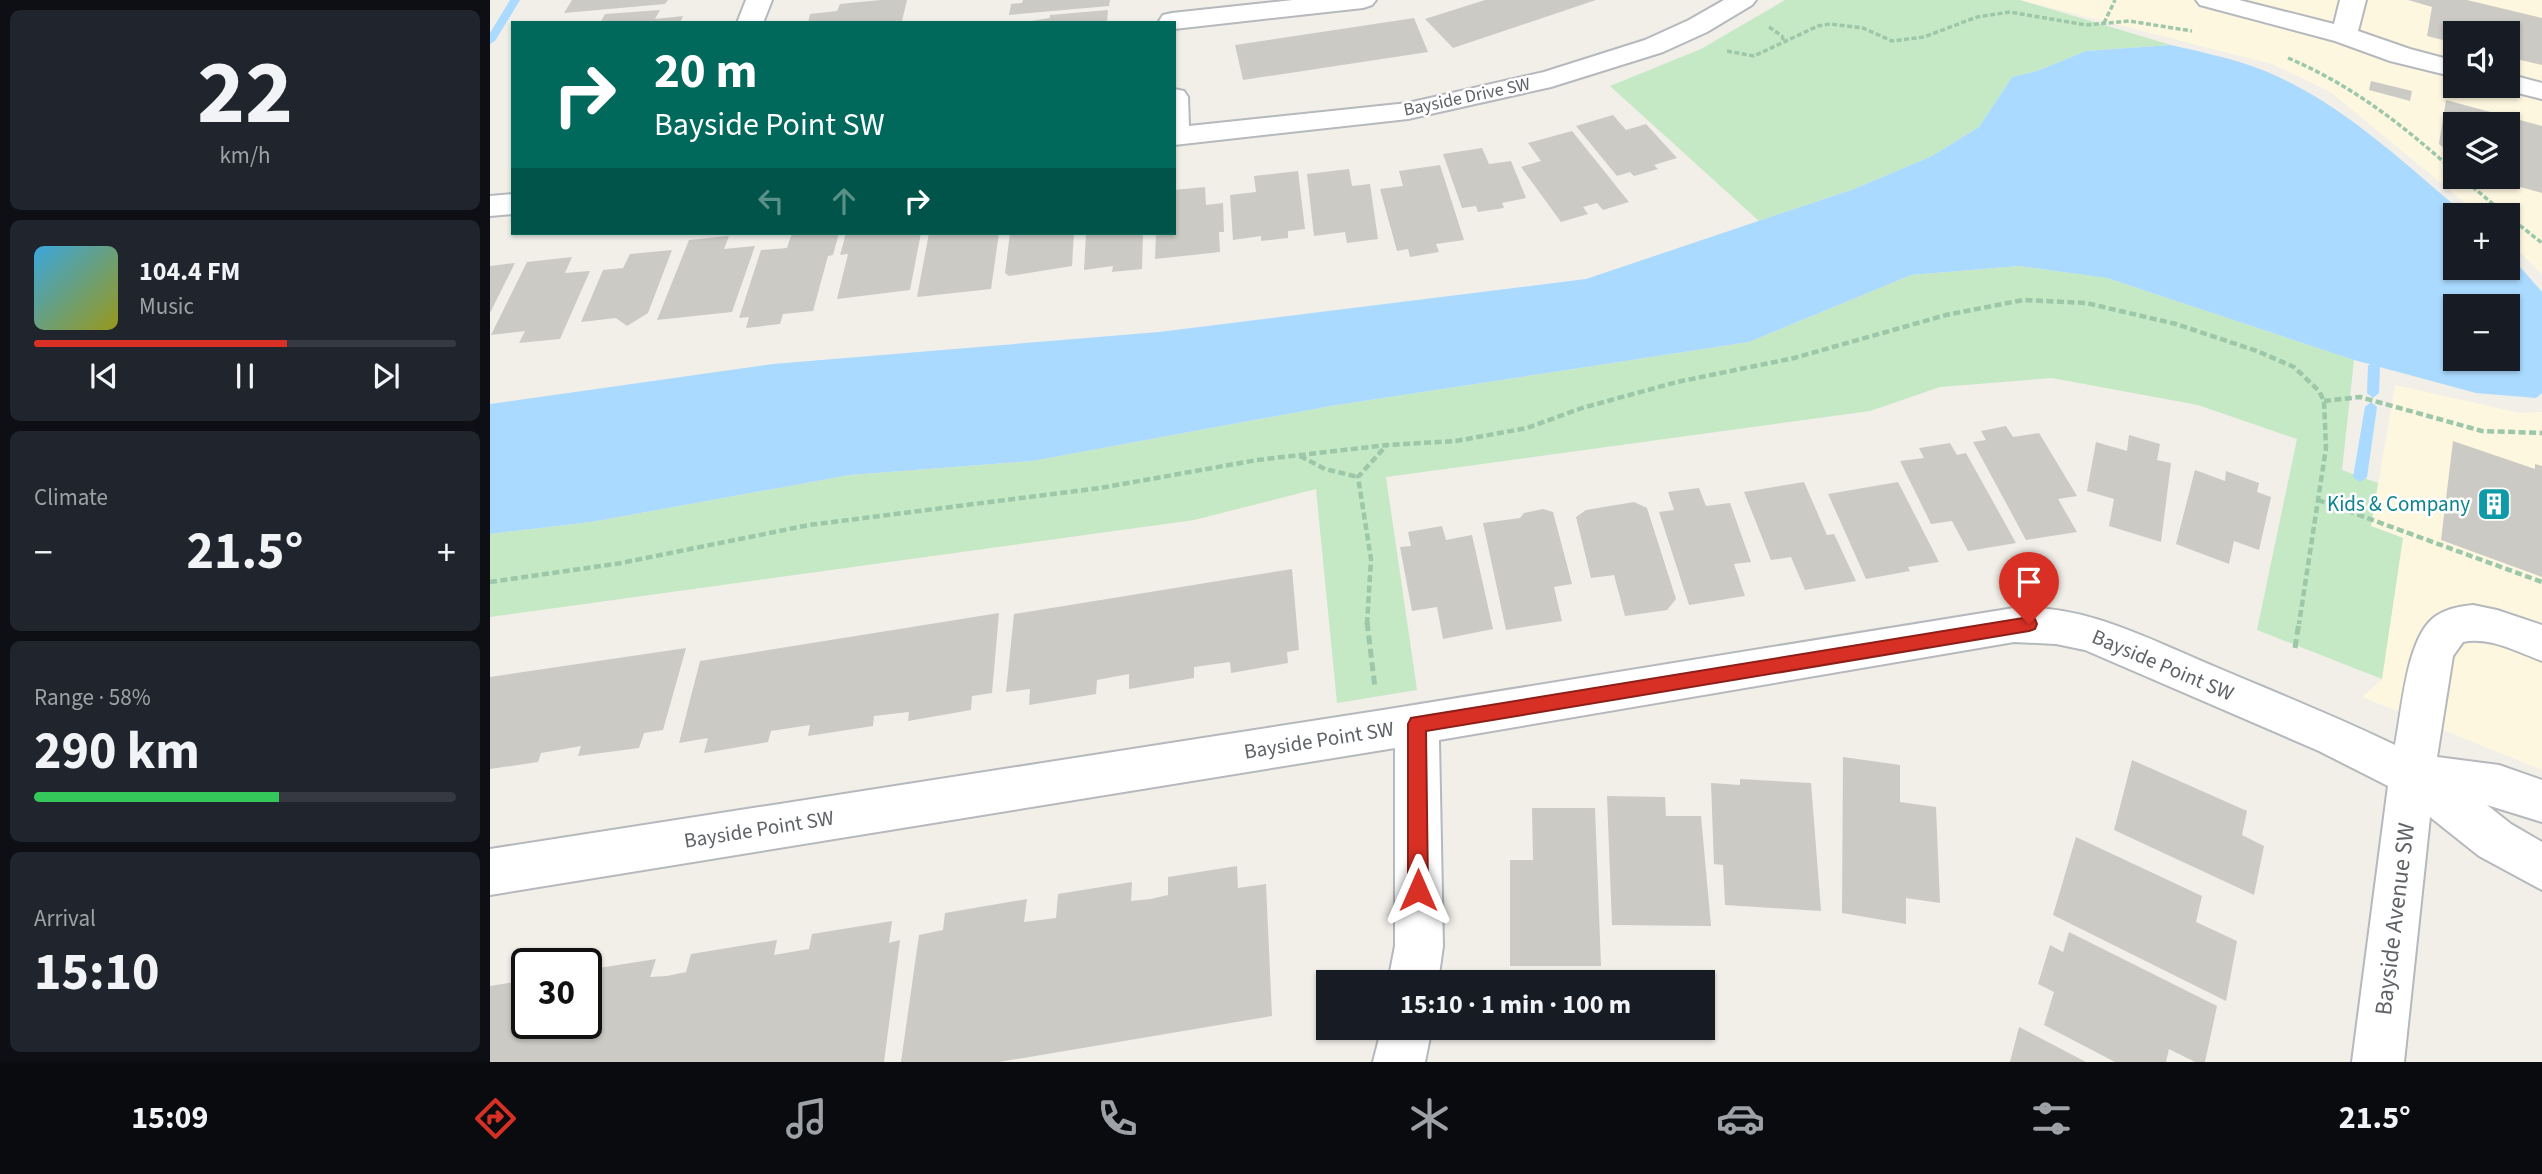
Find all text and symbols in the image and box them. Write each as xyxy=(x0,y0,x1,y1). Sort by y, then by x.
map controls xyxy=(2443,21,2520,371)
button: sound xyxy=(2443,21,2520,98)
text: 22 xyxy=(197,29,293,158)
text: 20 m xyxy=(654,37,758,107)
icon: right xyxy=(539,49,630,140)
street label: Bayside Drive SW xyxy=(1401,71,1533,123)
text: Bayside Point SW xyxy=(654,102,885,148)
button: layers xyxy=(2443,112,2520,189)
text: km/h xyxy=(219,139,271,172)
icon: left xyxy=(752,182,790,220)
icon: ahead xyxy=(825,182,863,220)
icon: right xyxy=(898,182,936,220)
button: + xyxy=(2443,203,2520,280)
text: 104.4 FM xyxy=(139,253,240,290)
text: Music xyxy=(139,290,194,323)
button: − xyxy=(2443,294,2520,371)
icon: previous xyxy=(85,357,123,395)
icon: pause xyxy=(226,357,264,395)
icon: next xyxy=(367,357,405,395)
text: Climate xyxy=(34,481,108,514)
building icon: Kids & Company xyxy=(2475,485,2513,523)
place label: Kids & Company xyxy=(2327,489,2470,519)
text: 21.5° xyxy=(187,515,303,589)
text: − xyxy=(34,526,53,580)
text: + xyxy=(437,526,456,580)
pin xyxy=(1999,552,2059,624)
icon: arrive xyxy=(2010,563,2048,601)
street label: Bayside Point SW xyxy=(2087,622,2239,709)
text: Range · 58% xyxy=(34,681,151,714)
street label: Bayside Point SW xyxy=(1242,713,1397,767)
text: 290 km xyxy=(34,715,200,789)
street label: Bayside Point SW xyxy=(682,802,837,856)
street label: Bayside Avenue SW xyxy=(2366,821,2424,1017)
position arrow xyxy=(1381,853,1455,927)
text: Arrival xyxy=(34,902,96,935)
text: 15:10 xyxy=(34,936,159,1010)
speed limit sign: 30 xyxy=(511,948,602,1039)
text: 15:10 · 1 min · 100 m xyxy=(1400,986,1631,1023)
icon: directions xyxy=(471,1094,520,1143)
icon: music xyxy=(782,1094,831,1143)
icon: phone xyxy=(1093,1094,1142,1143)
icon: climate xyxy=(1405,1094,1454,1143)
icon: car xyxy=(1716,1094,1765,1143)
icon: filters xyxy=(2027,1094,2076,1143)
text: 15:09 xyxy=(131,1095,208,1141)
text: 21.5° xyxy=(2339,1095,2411,1141)

